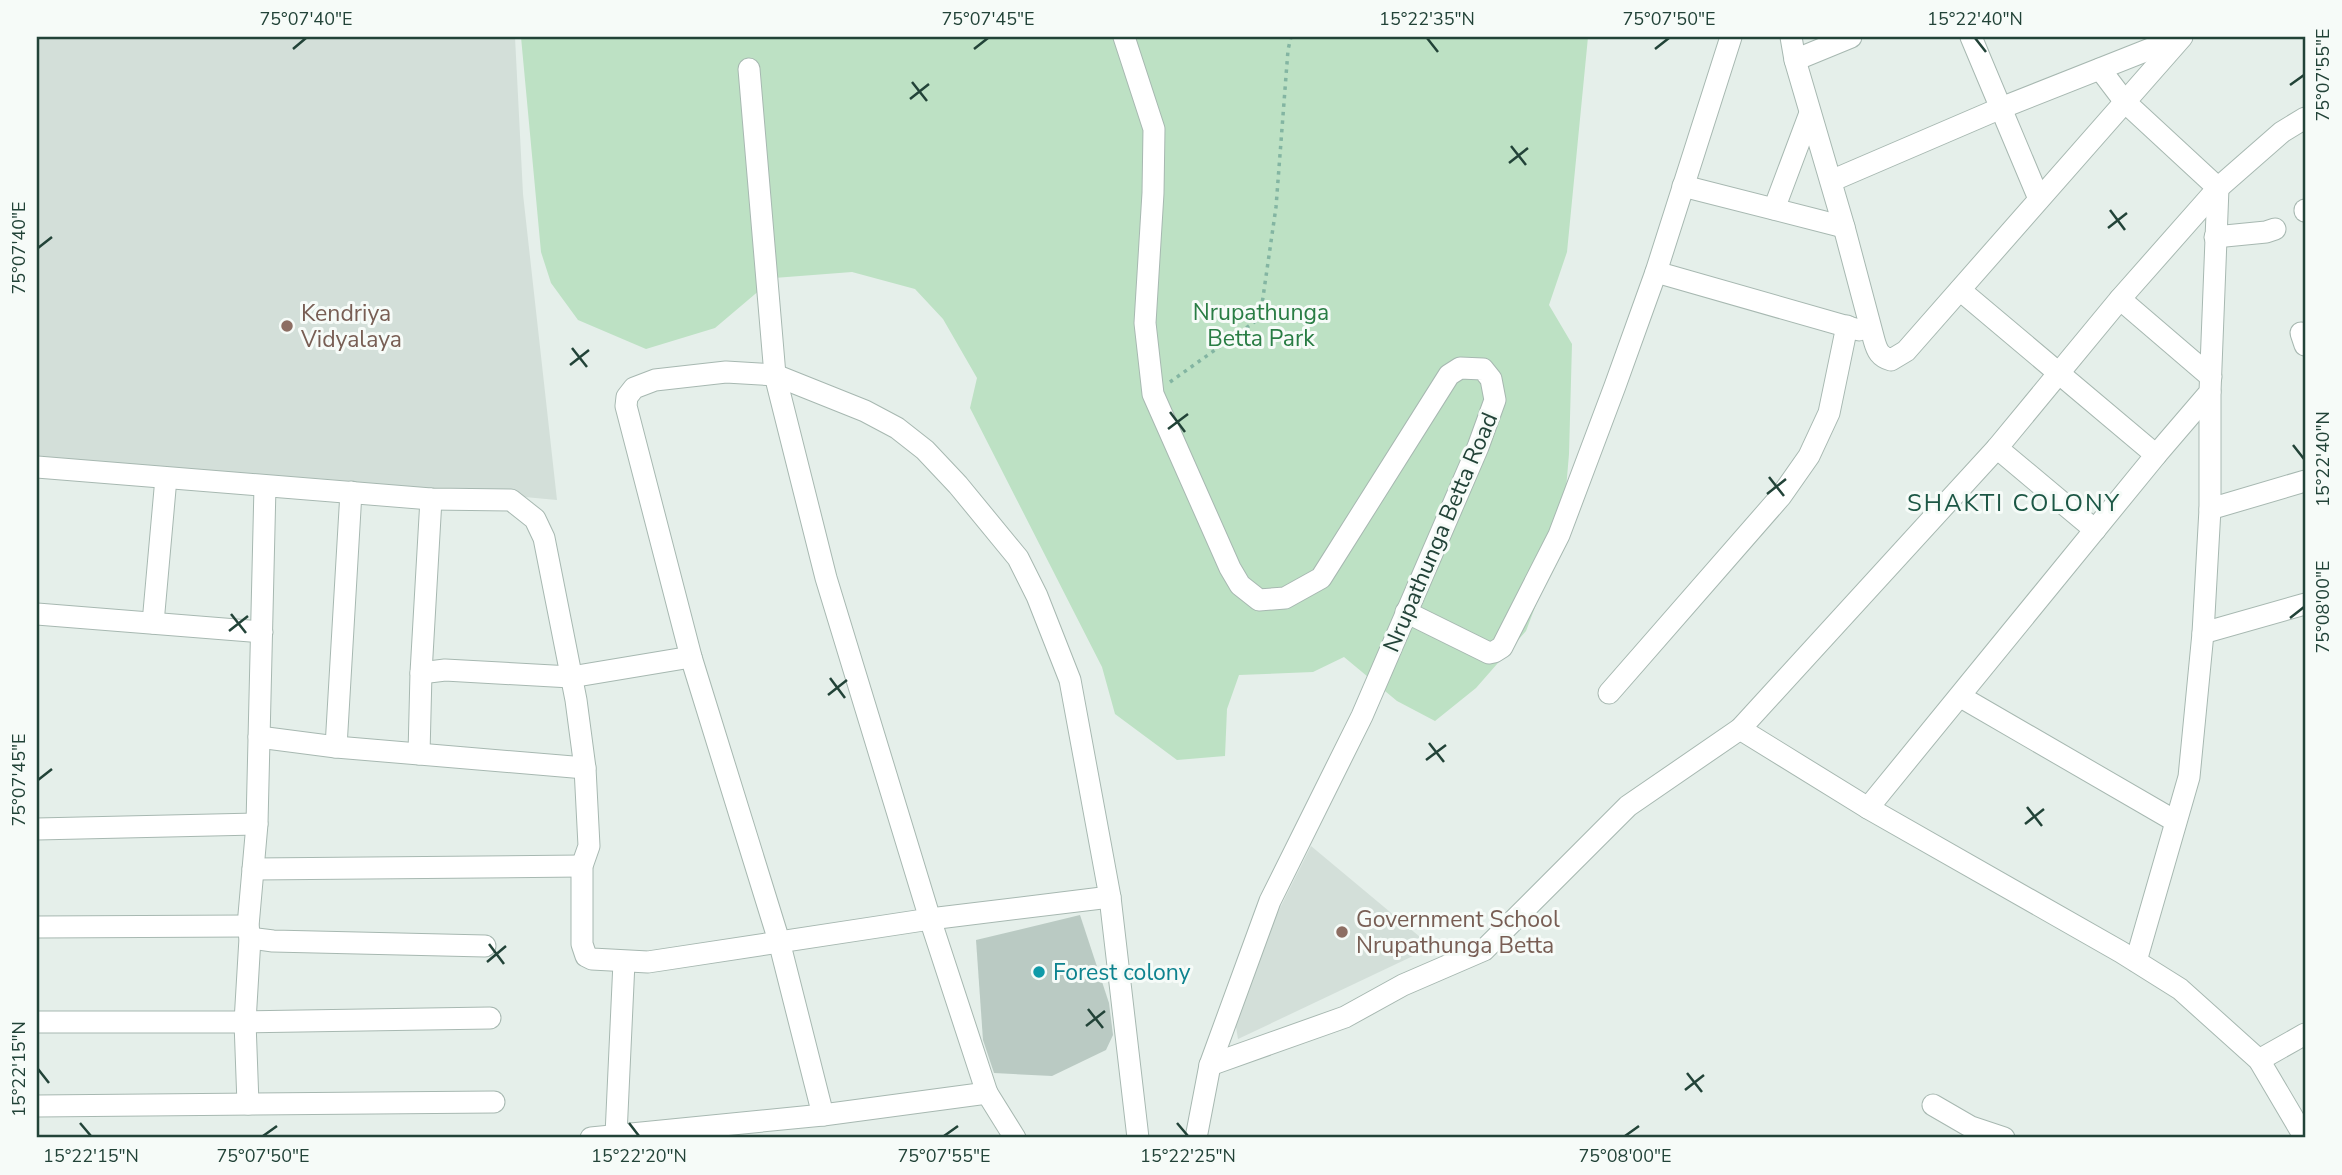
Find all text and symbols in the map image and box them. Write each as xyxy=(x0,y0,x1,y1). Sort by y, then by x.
text: 75°07'40"E xyxy=(260,7,353,31)
text: 75°07'45"E xyxy=(942,7,1035,31)
text: 15°22'35"N xyxy=(1379,7,1475,31)
text: 75°07'50"E xyxy=(1623,7,1716,31)
text: 15°22'40"N xyxy=(1927,7,2023,31)
text: 75°07'55"E xyxy=(2311,29,2335,122)
text: 75°07'40"E xyxy=(7,202,31,295)
park label: Nrupathunga Betta Park xyxy=(1193,297,1329,354)
place label: Kendriya Vidyalaya xyxy=(300,298,402,355)
marker: Kendriya Vidyalaya xyxy=(279,318,295,334)
street label: Nrupathunga Betta Road xyxy=(1376,408,1505,657)
text: 15°22'40"N xyxy=(2311,411,2335,507)
district label: SHAKTI COLONY xyxy=(1907,487,2121,519)
text: 75°08'00"E xyxy=(2311,561,2335,654)
text: 75°07'45"E xyxy=(7,734,31,827)
place label: Government School Nrupathunga Betta xyxy=(1356,904,1560,961)
marker: Government School Nrupathunga Betta xyxy=(1334,924,1350,940)
place label: Forest colony xyxy=(1053,957,1191,988)
marker: Forest colony xyxy=(1031,964,1047,980)
text: 15°22'15"N xyxy=(7,1021,31,1117)
text: 15°22'15"N xyxy=(43,1144,139,1168)
text: 75°07'50"E xyxy=(217,1144,310,1168)
text: 15°22'20"N xyxy=(591,1144,687,1168)
text: 75°07'55"E xyxy=(898,1144,991,1168)
text: 15°22'25"N xyxy=(1140,1144,1236,1168)
text: 75°08'00"E xyxy=(1579,1144,1672,1168)

